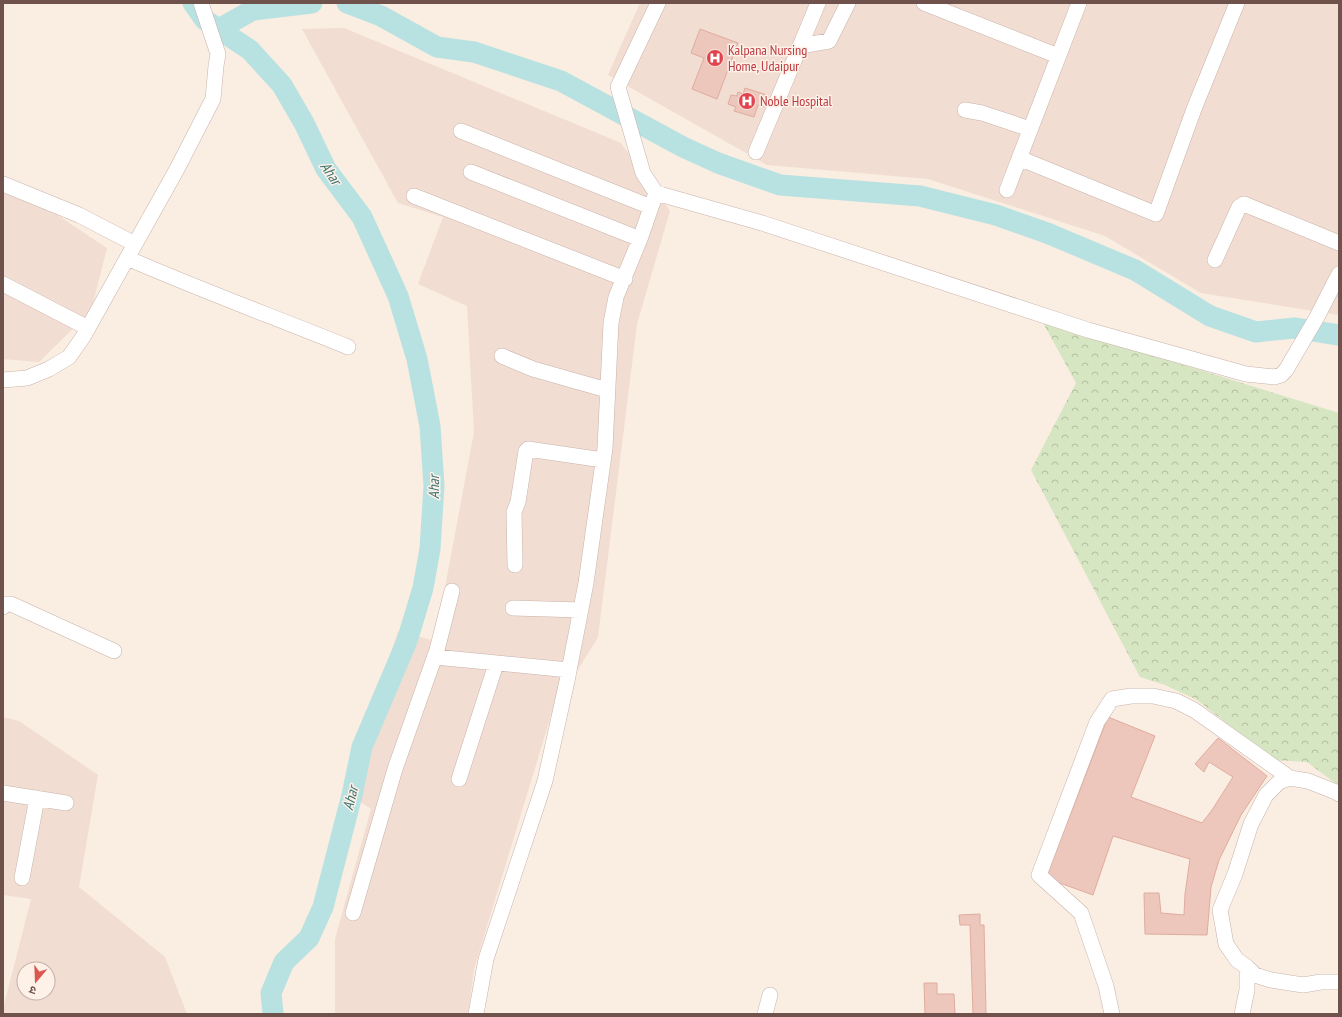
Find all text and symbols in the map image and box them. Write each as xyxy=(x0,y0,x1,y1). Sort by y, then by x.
place label: Kalpana Nursing Home, Udaipur xyxy=(728,41,807,75)
hospital icon: Kalpana Nursing Home, Udaipur xyxy=(705,48,725,68)
hospital icon: Noble Hospital xyxy=(737,91,757,111)
place label: Noble Hospital xyxy=(760,92,833,110)
water label: Ahar xyxy=(316,158,347,190)
water label: Ahar xyxy=(424,473,443,499)
water label: Ahar xyxy=(338,782,363,812)
north arrow xyxy=(16,961,56,1001)
text: उ xyxy=(27,983,38,998)

